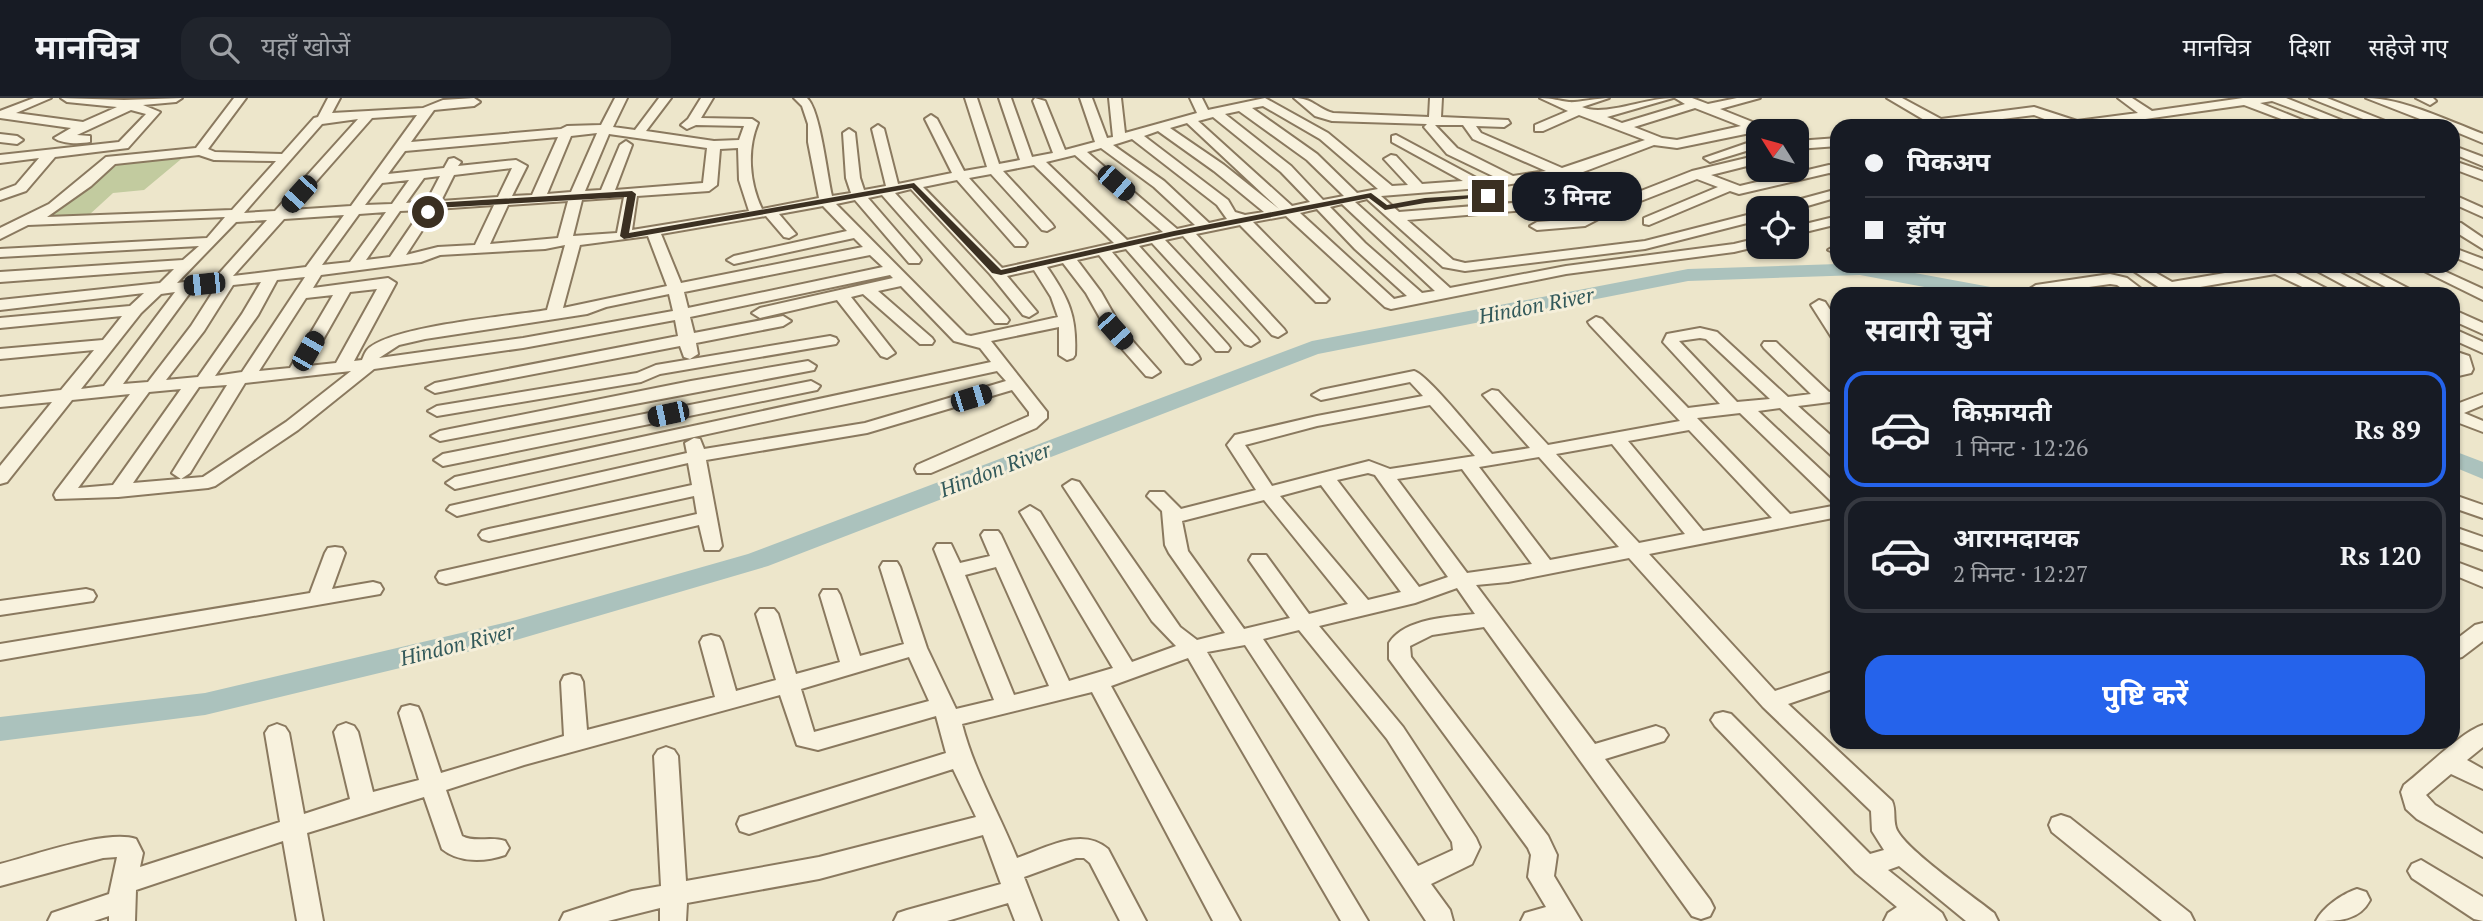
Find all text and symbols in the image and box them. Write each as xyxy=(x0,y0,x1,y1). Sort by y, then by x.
search box xyxy=(181,17,671,80)
text: मानचित्र xyxy=(35,25,139,68)
icon: search xyxy=(205,29,243,67)
text: यहाँ खोजें xyxy=(261,29,350,63)
text: मानचित्र xyxy=(2183,31,2251,63)
text: दिशा xyxy=(2289,31,2331,63)
text: सहेजे गए xyxy=(2369,31,2448,63)
north arrow xyxy=(1746,119,1810,182)
map controls xyxy=(1746,119,1809,259)
text: पिकअप xyxy=(1907,144,1990,178)
car xyxy=(1094,161,1139,205)
car xyxy=(278,171,321,217)
callout: 3 मिनट xyxy=(1512,172,1642,220)
route end xyxy=(1472,180,1504,212)
text: 3 मिनट xyxy=(1543,181,1611,212)
route start xyxy=(412,196,444,228)
button: locate xyxy=(1746,196,1809,259)
text: ड्रॉप xyxy=(1907,211,1945,245)
car xyxy=(183,271,226,297)
water label: Hindon River xyxy=(1475,280,1597,330)
car xyxy=(1094,308,1137,354)
text: सवारी चुनें xyxy=(1865,308,1991,350)
car xyxy=(289,328,328,374)
car xyxy=(948,382,995,414)
text: किफ़ायती xyxy=(1953,394,2052,428)
icon: car xyxy=(1869,398,1932,461)
car xyxy=(646,399,691,429)
text: Rs 89 xyxy=(2355,412,2421,446)
text: 1 मिनट · 12:26 xyxy=(1953,432,2088,463)
water label: Hindon River xyxy=(934,435,1055,503)
text: आरामदायक xyxy=(1953,520,2079,554)
icon: car xyxy=(1869,524,1932,587)
text: Rs 120 xyxy=(2340,538,2421,572)
text: 2 मिनट · 12:27 xyxy=(1953,558,2088,589)
water label: Hindon River xyxy=(396,616,518,672)
button: पुष्टि करें xyxy=(1865,655,2425,735)

